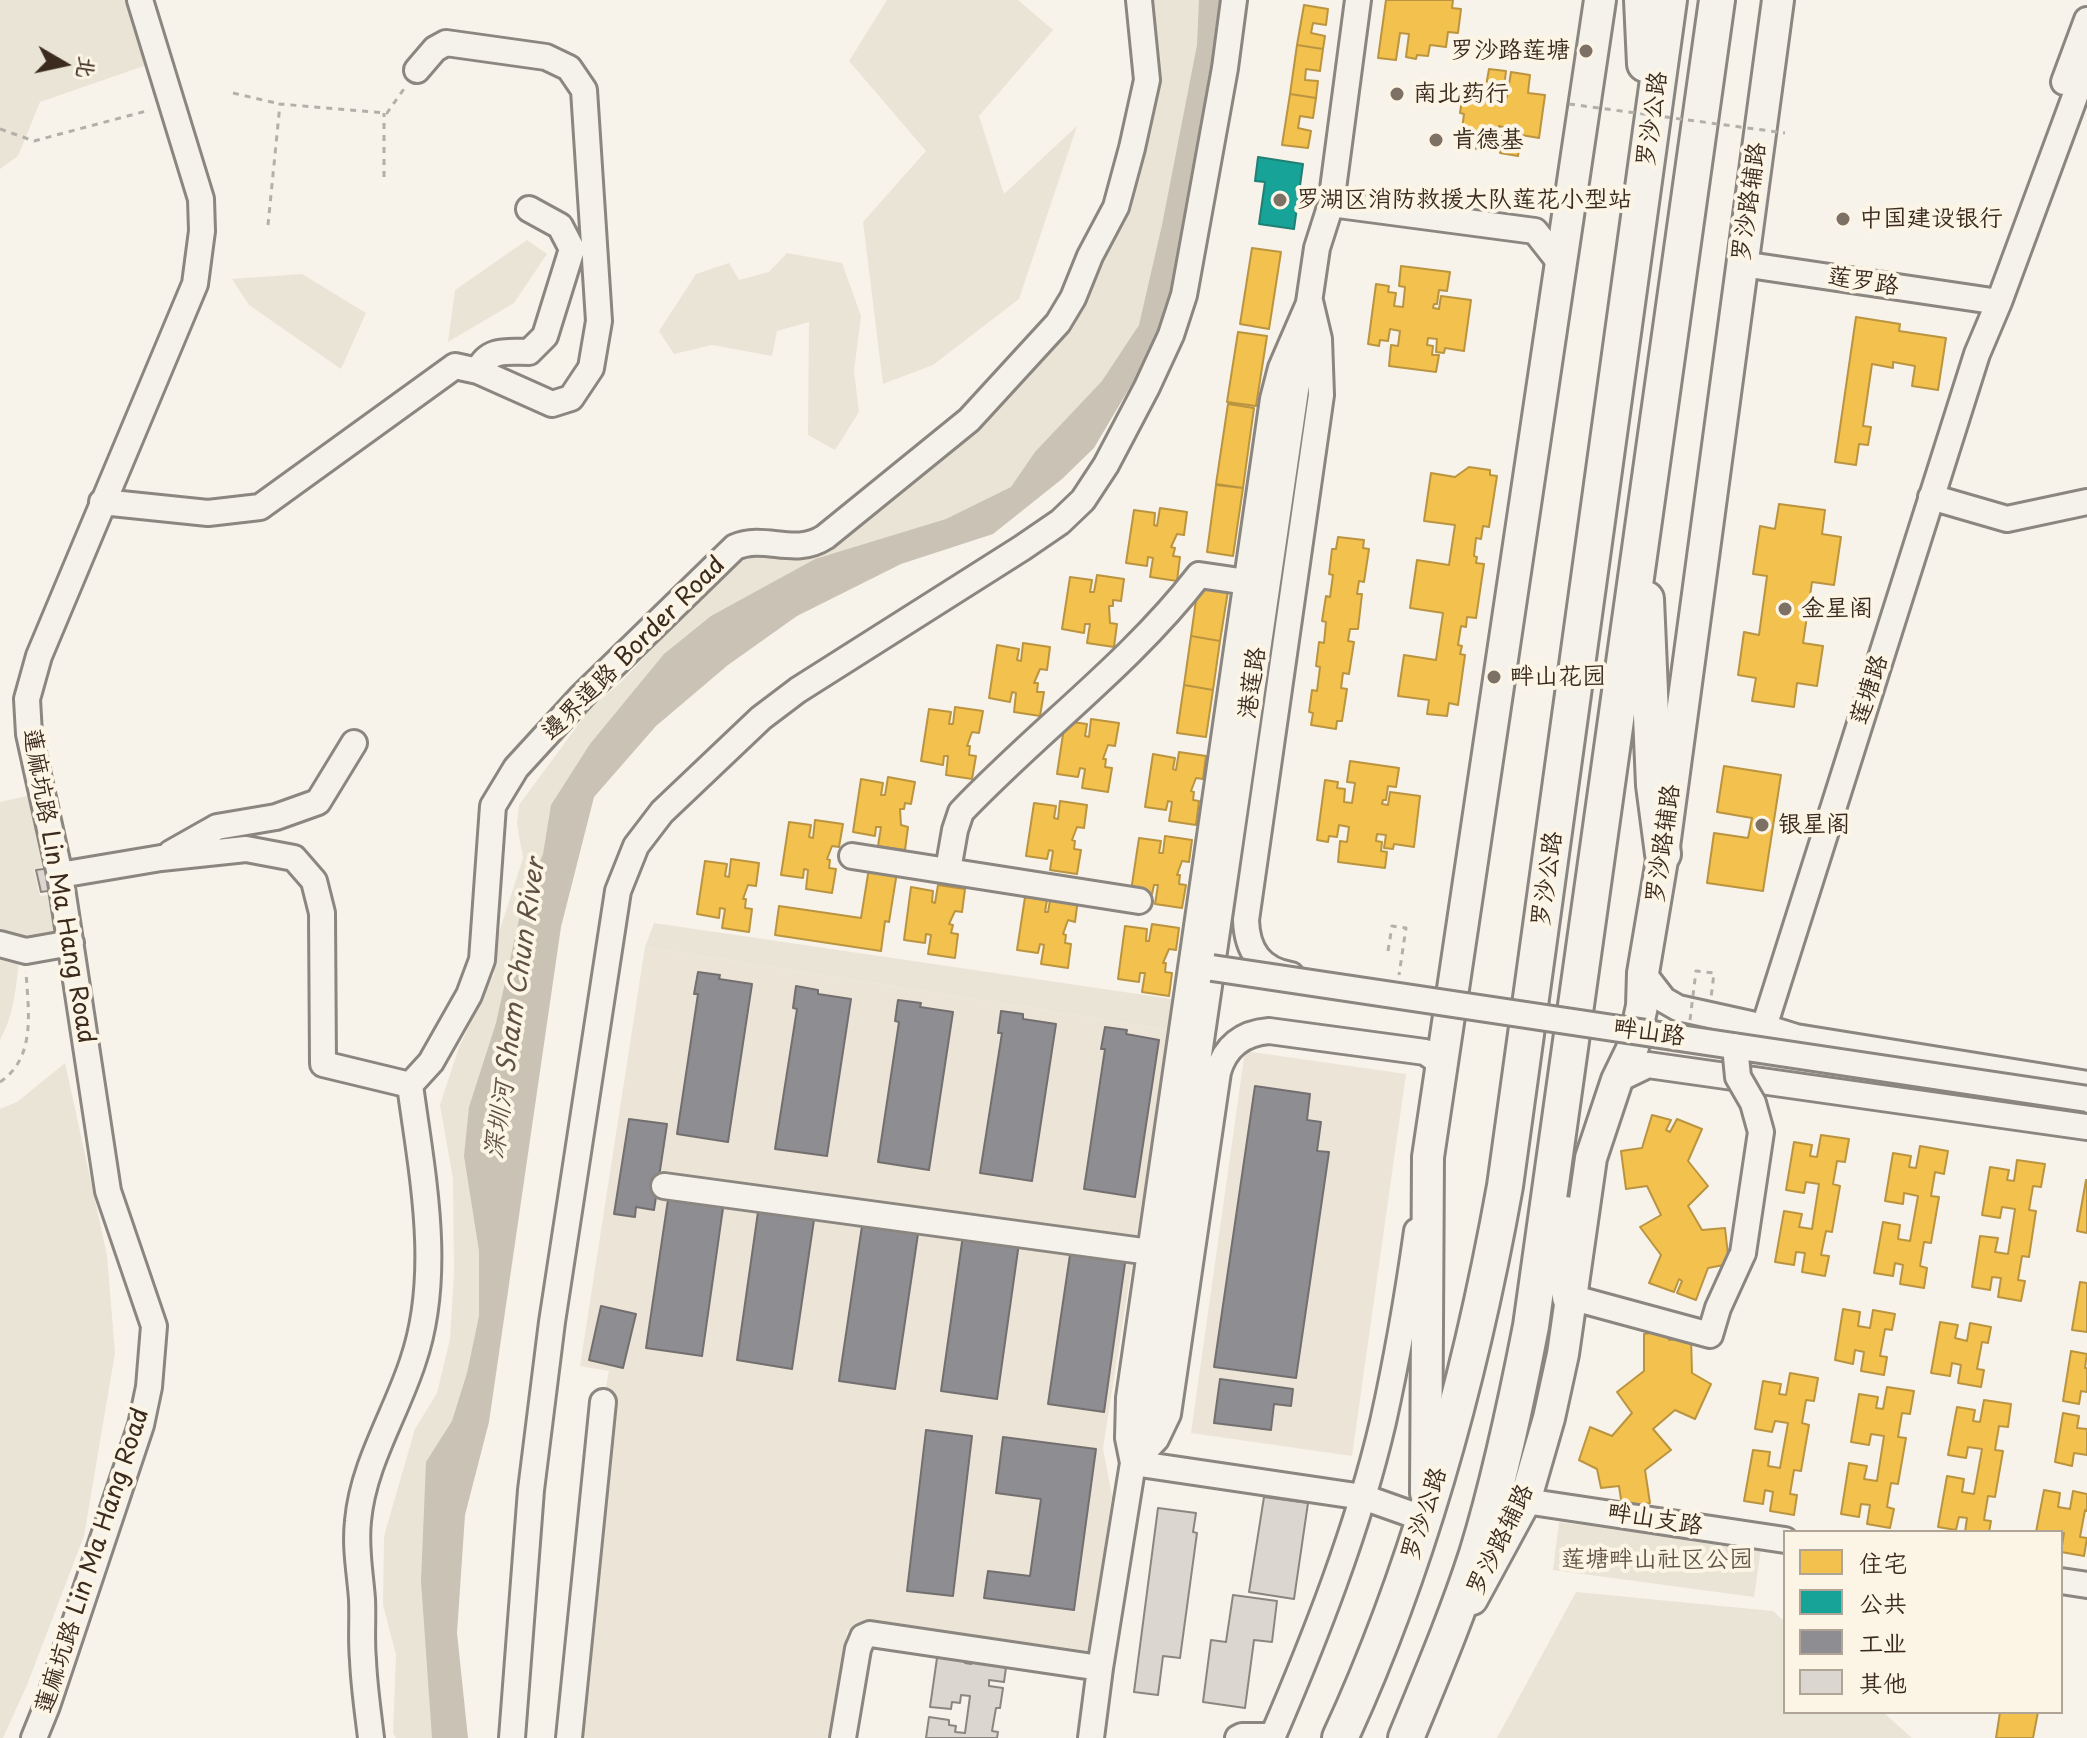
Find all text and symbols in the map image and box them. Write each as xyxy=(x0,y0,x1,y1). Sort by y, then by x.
north arrow xyxy=(24,24,104,104)
place label: 罗沙路莲塘 xyxy=(1450,37,1570,65)
marker: 罗沙路莲塘 xyxy=(1577,42,1595,60)
text: 北 xyxy=(70,54,106,81)
street label: 罗沙公路 xyxy=(1632,69,1674,169)
place label: 南北药行 xyxy=(1413,80,1509,108)
marker: 南北药行 xyxy=(1388,85,1406,103)
place label: 肯德基 xyxy=(1452,126,1524,154)
marker: 肯德基 xyxy=(1427,131,1445,149)
street label: 罗沙路辅路 xyxy=(1727,141,1773,263)
place label: 罗湖区消防救援大队莲花小型站 xyxy=(1296,186,1632,214)
marker: 罗湖区消防救援大队莲花小型站 xyxy=(1271,191,1289,209)
place label: 中国建设银行 xyxy=(1859,205,2003,233)
marker: 中国建设银行 xyxy=(1834,210,1852,228)
street label: 莲罗路 xyxy=(1825,262,1901,302)
street label: 邊界道路 Border Road xyxy=(536,551,732,747)
place label: 金星阁 xyxy=(1801,595,1873,623)
marker: 金星阁 xyxy=(1776,600,1794,618)
street label: 港莲路 xyxy=(1234,645,1272,721)
street label: 莲塘路 xyxy=(1845,651,1895,729)
place label: 畔山花园 xyxy=(1510,663,1606,691)
marker: 畔山花园 xyxy=(1485,668,1503,686)
street label: 蓮麻坑路 Lin Ma Hang Road xyxy=(16,726,100,1046)
street label: 罗沙路辅路 xyxy=(1641,783,1687,905)
place label: 银星阁 xyxy=(1778,811,1850,839)
marker: 银星阁 xyxy=(1753,816,1771,834)
street label: 罗沙公路 xyxy=(1527,829,1569,929)
water label: 深圳河 Sham Chun River xyxy=(479,857,553,1161)
street label: 畔山路 xyxy=(1611,1014,1687,1052)
street label: 蓮麻坑路 Lin Ma Hang Road xyxy=(30,1405,156,1717)
street label: 罗沙公路 xyxy=(1396,1464,1454,1564)
street label: 罗沙路辅路 xyxy=(1462,1480,1540,1600)
street label: 畔山支路 xyxy=(1605,1498,1705,1542)
legend xyxy=(1783,1530,2063,1714)
text: 住宅 xyxy=(1859,1544,1907,1580)
park label: 莲塘畔山社区公园 xyxy=(1561,1546,1753,1574)
text: 公共 xyxy=(1859,1584,1907,1620)
text: 工业 xyxy=(1859,1624,1907,1660)
text: 其他 xyxy=(1859,1664,1907,1700)

